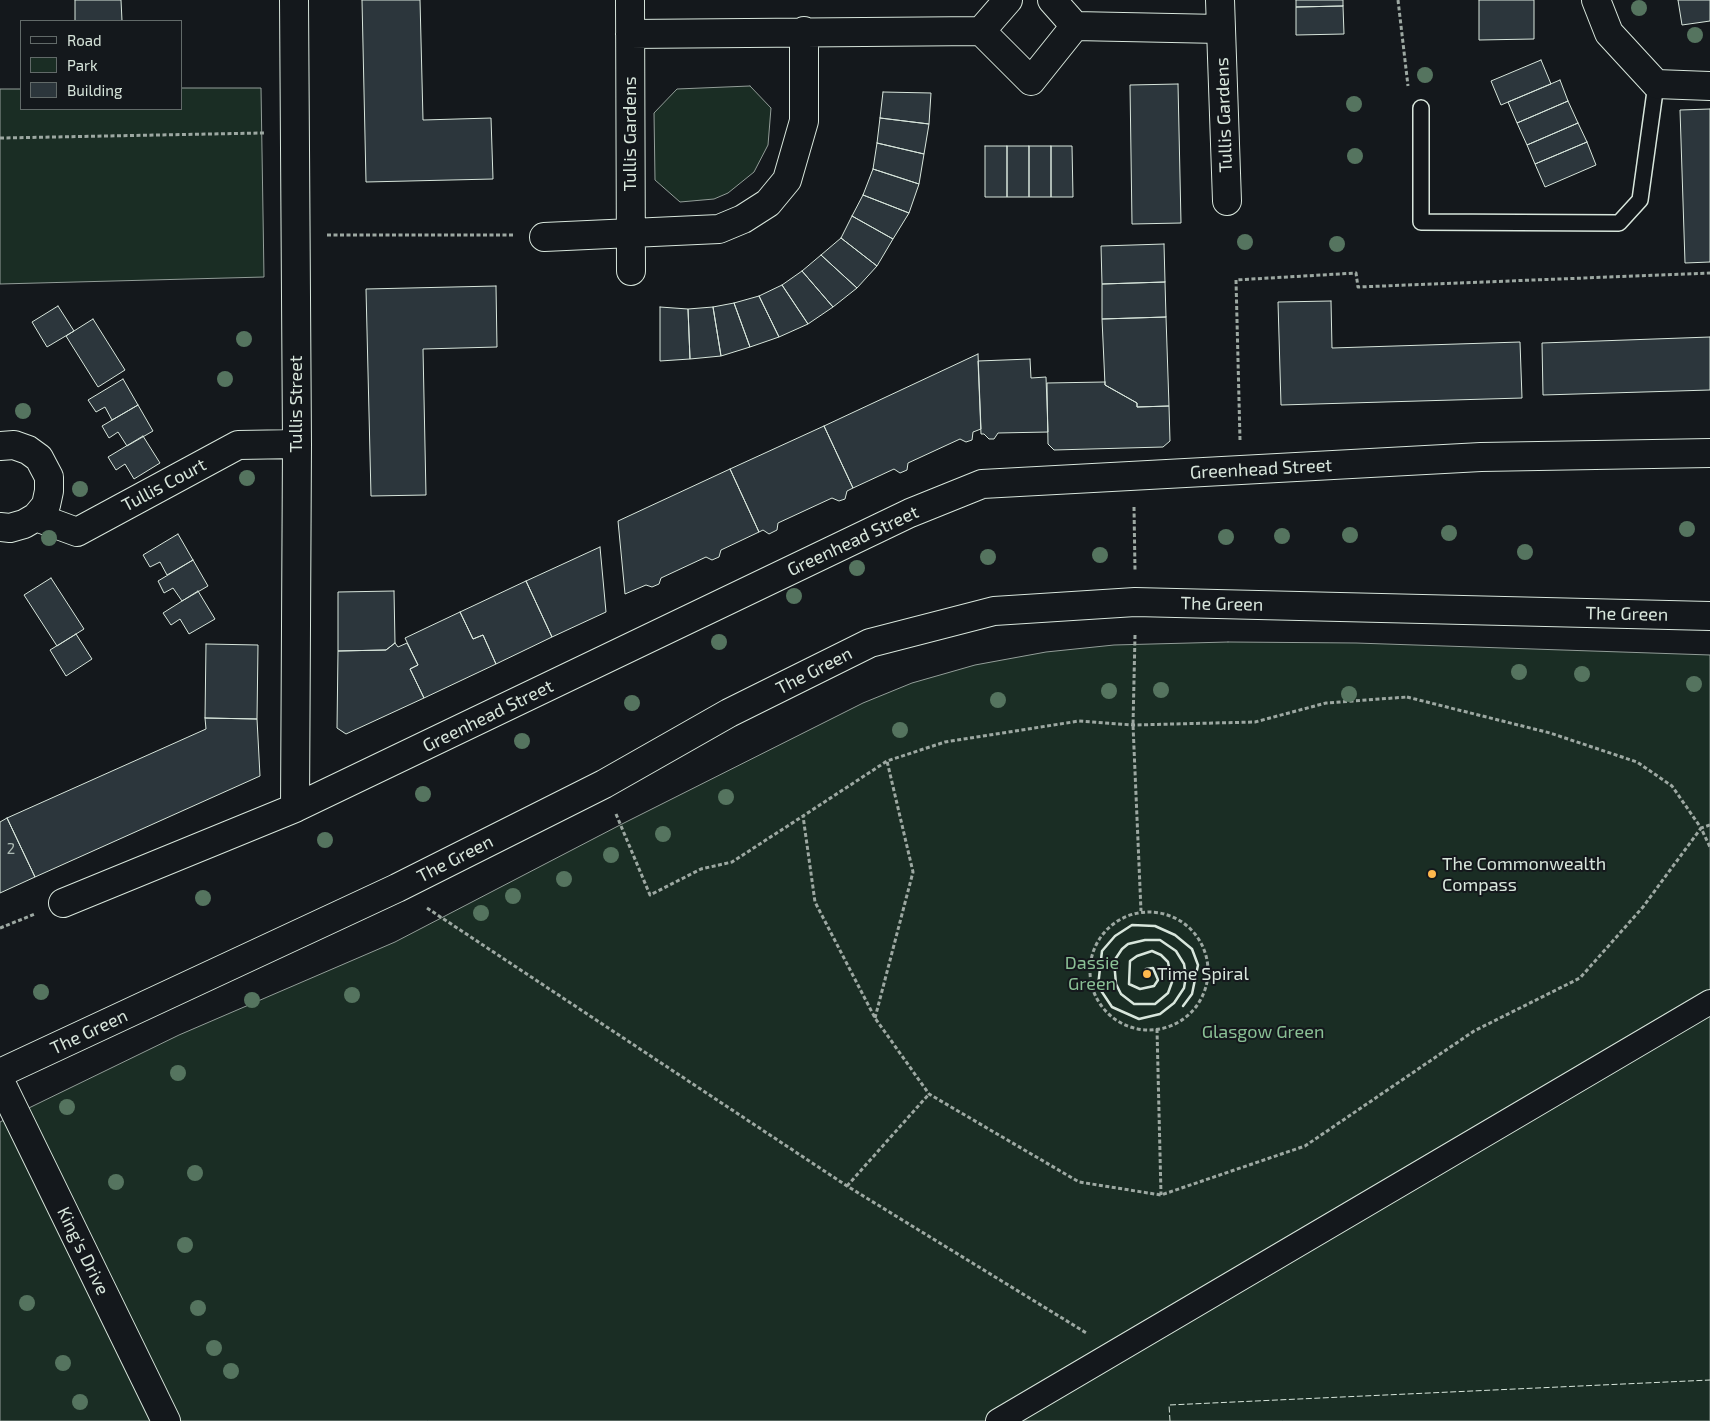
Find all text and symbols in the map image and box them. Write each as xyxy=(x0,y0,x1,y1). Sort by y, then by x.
legend xyxy=(20,20,182,110)
text: Road xyxy=(67,31,102,49)
text: Park xyxy=(67,56,98,74)
street label: Tullis Gardens xyxy=(1211,57,1237,173)
street label: Tullis Gardens xyxy=(619,76,641,192)
text: Building xyxy=(67,81,122,99)
street label: Tullis Street xyxy=(285,355,307,453)
street label: Tullis Court xyxy=(118,454,210,516)
street label: Greenhead Street xyxy=(1189,454,1333,484)
street label: Greenhead Street xyxy=(784,501,922,581)
street label: The Green xyxy=(1180,592,1264,616)
street label: The Green xyxy=(1585,602,1669,626)
street label: The Green xyxy=(772,643,856,699)
street label: Greenhead Street xyxy=(419,675,557,757)
street label: The Green xyxy=(413,831,497,887)
house number: 2 xyxy=(7,840,15,858)
place label: The Commonwealth Compass xyxy=(1442,853,1606,896)
marker: The Commonwealth Compass xyxy=(1426,868,1438,880)
park label: Dassie Green xyxy=(1065,952,1119,994)
place label: Time Spiral xyxy=(1157,963,1249,985)
marker: Time Spiral xyxy=(1141,968,1153,980)
street label: The Green xyxy=(47,1005,131,1059)
park label: Glasgow Green xyxy=(1202,1021,1324,1043)
street label: King's Drive xyxy=(52,1203,114,1299)

